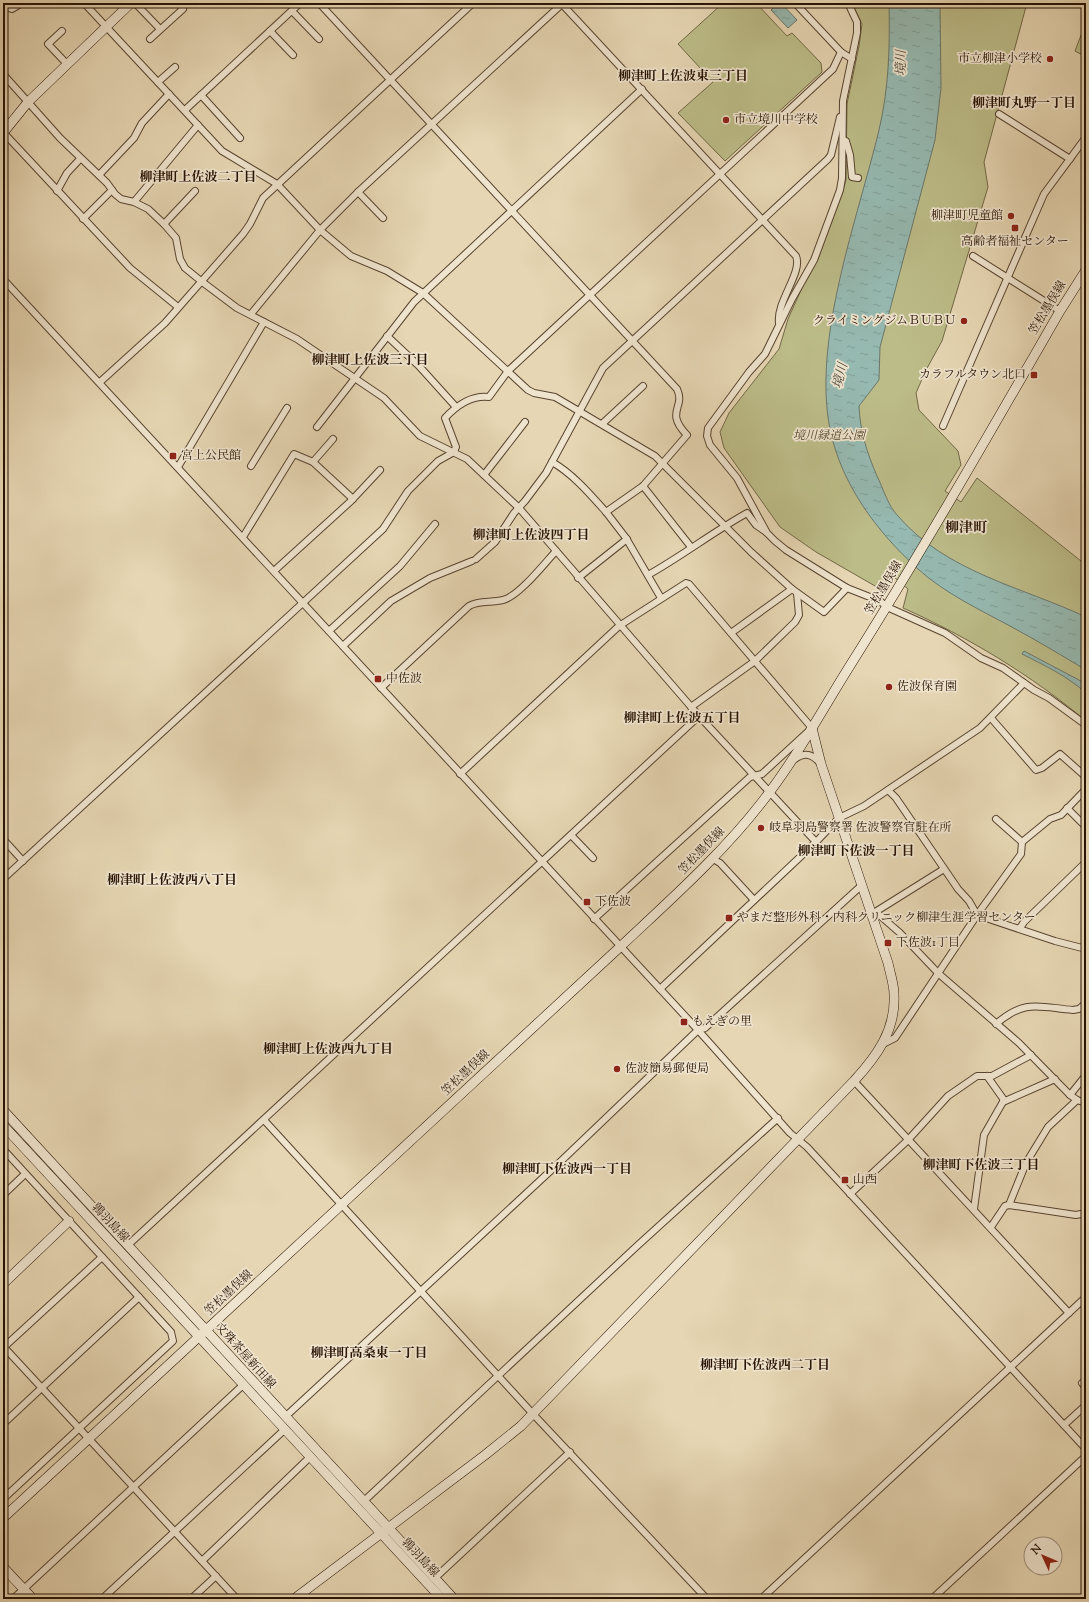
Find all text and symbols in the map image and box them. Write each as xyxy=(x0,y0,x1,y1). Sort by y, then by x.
water label: 境川 xyxy=(893,48,911,76)
place label: 市立柳津小学校 xyxy=(958,50,1042,68)
marker: 市立柳津小学校 xyxy=(1045,54,1055,64)
district label: 柳津町上佐波東三丁目 xyxy=(618,68,748,86)
district label: 柳津町丸野一丁目 xyxy=(972,95,1076,113)
place label: 市立境川中学校 xyxy=(734,111,818,129)
marker: 市立境川中学校 xyxy=(721,115,731,125)
district label: 柳津町上佐波二丁目 xyxy=(139,169,257,187)
place label: 柳津町児童館 xyxy=(931,207,1003,225)
marker: 柳津町児童館 xyxy=(1006,211,1016,221)
marker: 高齢者福祉センター xyxy=(1010,223,1020,233)
place label: 高齢者福祉センター xyxy=(961,233,1069,251)
street label: 笠松墨俣線 xyxy=(1025,278,1071,338)
place label: クライミングジムＢＵＢＵ xyxy=(813,312,956,330)
marker: クライミングジムＢＵＢＵ xyxy=(959,316,969,326)
district label: 柳津町上佐波三丁目 xyxy=(311,352,429,370)
water label: 境川 xyxy=(829,359,853,391)
place label: カラフルタウン北口 xyxy=(919,366,1026,384)
marker: カラフルタウン北口 xyxy=(1029,370,1039,380)
park label: 境川緑道公園 xyxy=(793,427,867,445)
place label: 宮上公民館 xyxy=(181,447,241,465)
marker: 宮上公民館 xyxy=(168,451,178,461)
district label: 柳津町 xyxy=(945,519,988,539)
district label: 柳津町上佐波四丁目 xyxy=(472,527,590,545)
street label: 笠松墨俣線 xyxy=(861,558,907,618)
place label: 中佐波 xyxy=(386,670,422,688)
marker: 中佐波 xyxy=(373,674,383,684)
place label: 佐波保育園 xyxy=(897,678,957,696)
marker: 佐波保育園 xyxy=(884,682,894,692)
district label: 柳津町上佐波五丁目 xyxy=(623,710,741,728)
place label: 岐阜羽島警察署 佐波警察官駐在所 xyxy=(769,819,952,837)
street label: 笠松墨俣線 xyxy=(675,823,729,879)
marker: 岐阜羽島警察署 佐波警察官駐在所 xyxy=(756,823,766,833)
district label: 柳津町下佐波一丁目 xyxy=(797,843,915,861)
district label: 柳津町上佐波西八丁目 xyxy=(107,872,237,890)
place label: 下佐波 xyxy=(595,893,631,911)
marker: 下佐波 xyxy=(582,897,592,907)
place label: やまだ整形外科・内科クリニック柳津生涯学習センター xyxy=(737,909,1036,927)
marker: やまだ整形外科・内科クリニック柳津生涯学習センター xyxy=(724,913,734,923)
place label: 下佐波1丁目 xyxy=(896,934,960,952)
marker: 下佐波1丁目 xyxy=(883,938,893,948)
place label: もえぎの里 xyxy=(692,1013,752,1031)
marker: もえぎの里 xyxy=(679,1017,689,1027)
district label: 柳津町上佐波西九丁目 xyxy=(263,1041,393,1059)
street label: 笠松墨俣線 xyxy=(438,1046,494,1100)
place label: 佐波簡易郵便局 xyxy=(625,1060,709,1078)
marker: 佐波簡易郵便局 xyxy=(612,1064,622,1074)
district label: 柳津町下佐波三丁目 xyxy=(922,1157,1040,1175)
district label: 柳津町下佐波西一丁目 xyxy=(502,1161,632,1179)
place label: 山西 xyxy=(853,1171,877,1189)
marker: 山西 xyxy=(840,1175,850,1185)
street label: 鶉羽島線 xyxy=(87,1199,133,1247)
street label: 笠松墨俣線 xyxy=(201,1266,257,1320)
street label: 文殊茶屋新田線 xyxy=(210,1319,280,1393)
district label: 柳津町高桑東一丁目 xyxy=(310,1345,428,1363)
district label: 柳津町下佐波西二丁目 xyxy=(700,1357,830,1375)
street label: 鶉羽島線 xyxy=(397,1534,443,1582)
north arrow xyxy=(1023,1536,1063,1576)
text: N xyxy=(1027,1541,1045,1559)

